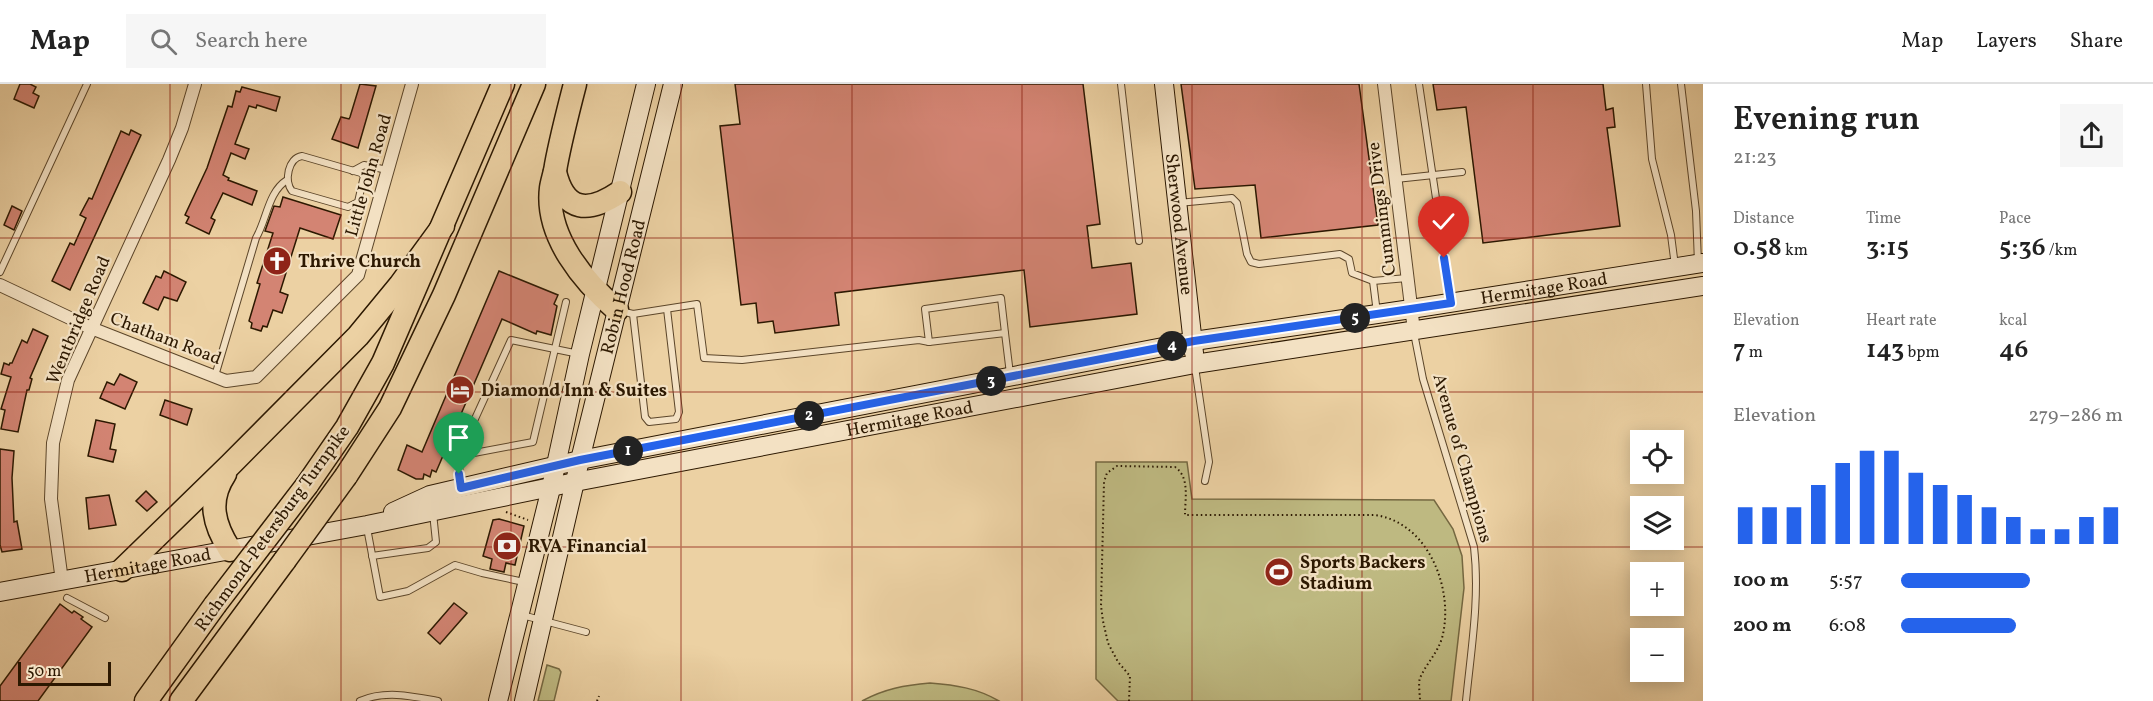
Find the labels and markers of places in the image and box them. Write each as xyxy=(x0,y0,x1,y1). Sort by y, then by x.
pin xyxy=(1418,196,1469,258)
church icon: Thrive Church xyxy=(261,245,293,277)
place label: Thrive Church xyxy=(298,250,421,275)
pin: 5 xyxy=(1340,303,1370,333)
pin: 4 xyxy=(1157,331,1187,361)
pin: 3 xyxy=(976,366,1006,396)
hotel icon: Diamond Inn & Suites xyxy=(444,374,476,406)
place label: Diamond Inn & Suites xyxy=(481,379,667,404)
pin: 2 xyxy=(794,401,824,431)
pin xyxy=(433,412,484,474)
pin: 1 xyxy=(613,436,643,466)
bank icon: RVA Financial xyxy=(491,530,523,562)
place label: RVA Financial xyxy=(528,535,647,560)
place label: Sports Backers Stadium xyxy=(1300,551,1426,597)
sports icon: Sports Backers Stadium xyxy=(1263,556,1295,588)

